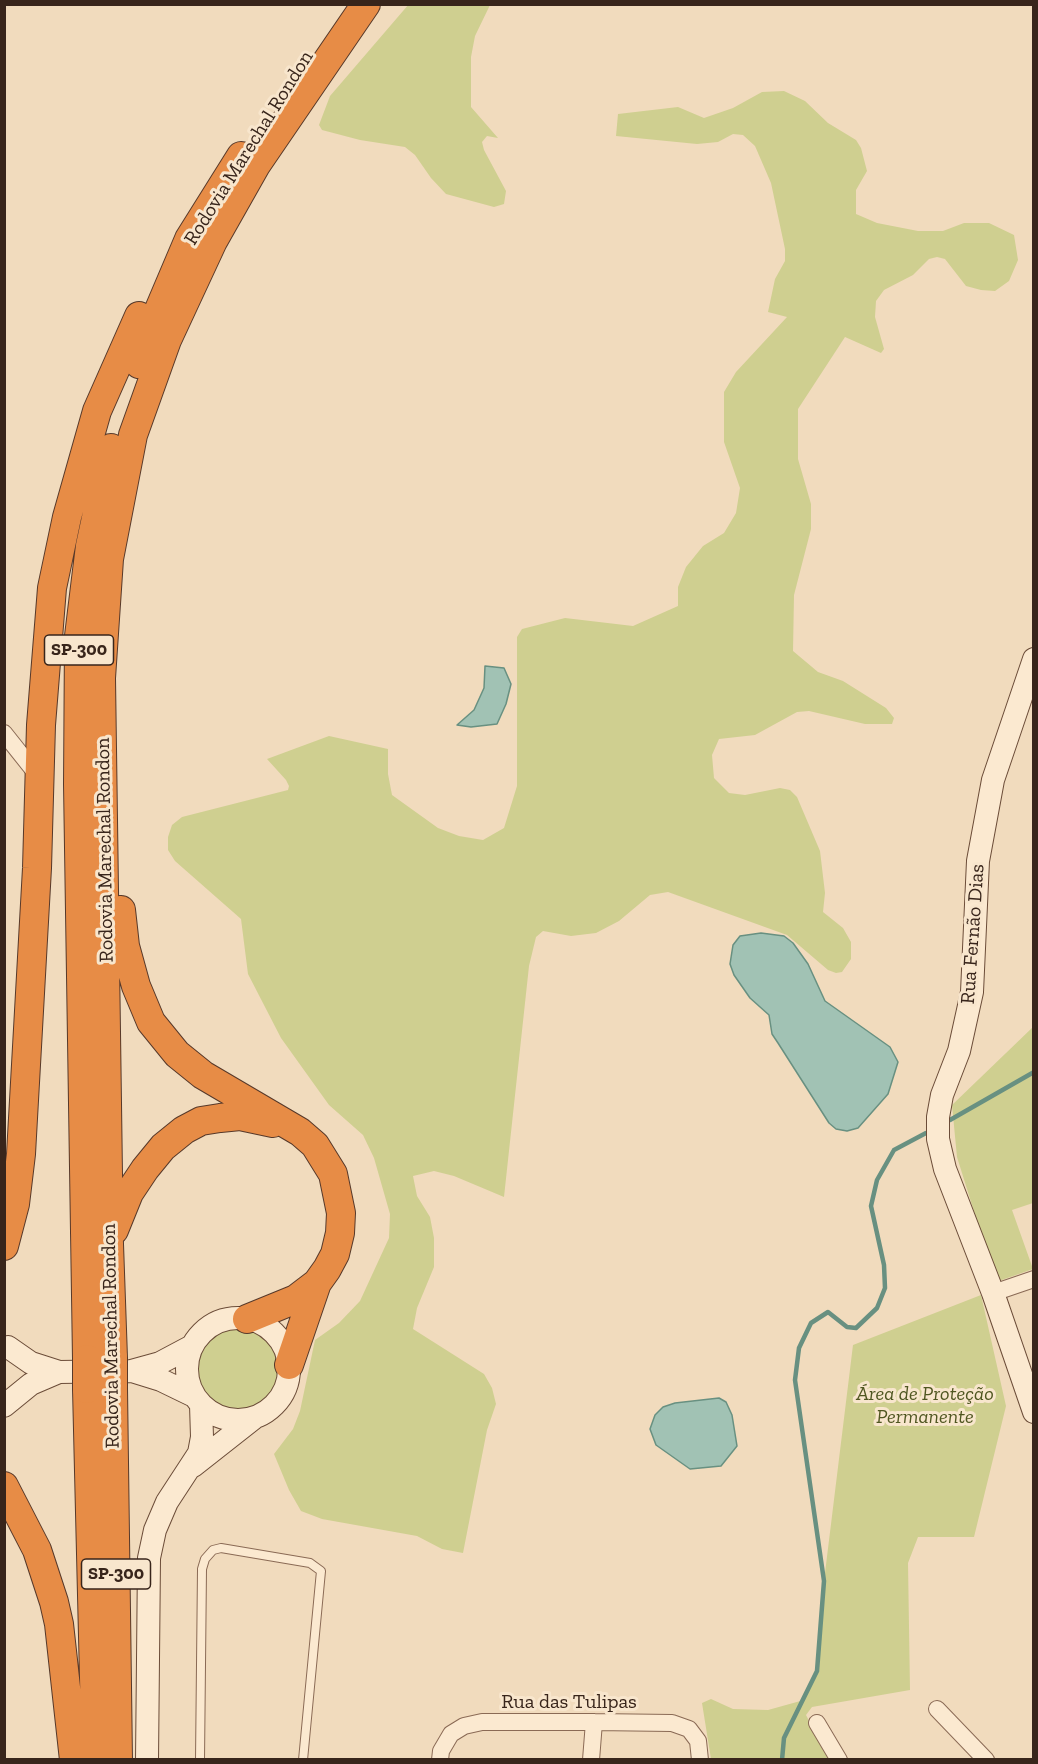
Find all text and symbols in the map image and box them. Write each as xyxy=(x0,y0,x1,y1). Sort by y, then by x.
street label: Rodovia Marechal Rondon xyxy=(179,46,319,250)
road number: SP-300 xyxy=(44,635,113,665)
street label: Rodovia Marechal Rondon xyxy=(91,737,119,963)
street label: Rua Fernão Dias xyxy=(956,863,990,1005)
street label: Rodovia Marechal Rondon xyxy=(97,1223,125,1449)
park label: Área de Proteção Permanente xyxy=(856,1382,994,1429)
road number: SP-300 xyxy=(82,1559,150,1589)
street label: Rua das Tulipas xyxy=(501,1690,637,1714)

